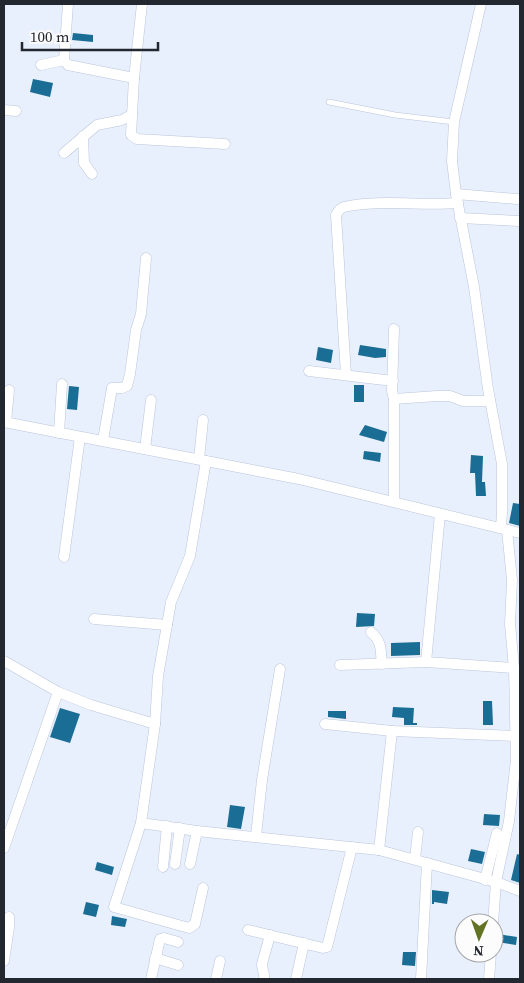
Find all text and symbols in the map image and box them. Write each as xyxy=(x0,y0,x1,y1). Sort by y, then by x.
scale bar xyxy=(22,20,159,52)
text: 100 m xyxy=(30,26,70,47)
north arrow xyxy=(454,913,504,963)
text: N xyxy=(473,941,484,961)

